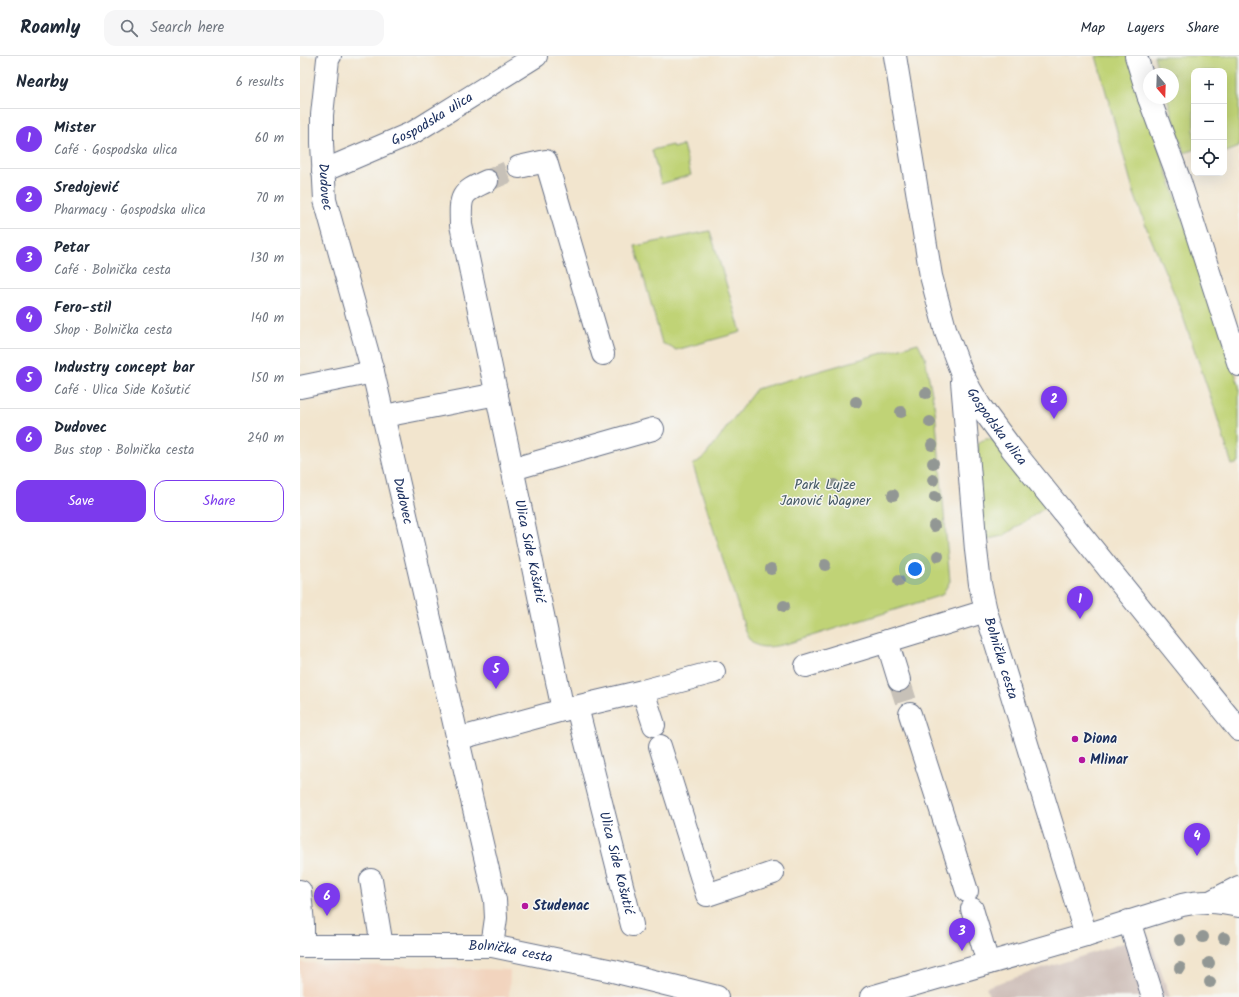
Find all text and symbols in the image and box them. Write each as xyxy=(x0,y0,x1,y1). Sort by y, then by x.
search box xyxy=(104,10,384,46)
text: Roamly xyxy=(20,13,80,43)
text: Search here xyxy=(150,16,224,40)
icon: search xyxy=(118,17,140,39)
text: Map xyxy=(1081,17,1105,39)
text: Layers xyxy=(1127,17,1165,39)
text: Share xyxy=(1187,17,1219,39)
north arrow xyxy=(1143,68,1179,104)
map controls xyxy=(1191,68,1227,176)
button: + xyxy=(1191,68,1227,104)
text: Nearby xyxy=(16,69,68,96)
text: 6 results xyxy=(236,72,284,93)
street label: Gospodska ulica xyxy=(388,87,478,152)
button: − xyxy=(1191,104,1227,140)
text: Mister xyxy=(54,116,96,140)
text: 1 xyxy=(27,128,31,149)
text: 60 m xyxy=(255,128,284,149)
text: Café · Gospodska ulica xyxy=(54,140,177,161)
button: locate xyxy=(1191,140,1227,176)
street label: Dudovec xyxy=(312,163,338,213)
text: Sredojević xyxy=(54,176,119,200)
text: 2 xyxy=(25,188,33,209)
text: 70 m xyxy=(256,188,284,209)
text: Pharmacy · Gospodska ulica xyxy=(54,200,206,221)
text: Petar xyxy=(54,236,89,260)
text: 3 xyxy=(25,248,33,269)
text: 130 m xyxy=(250,248,284,269)
text: Café · Bolnička cesta xyxy=(54,260,171,281)
text: Fero-stil xyxy=(54,296,111,320)
text: 4 xyxy=(25,308,33,329)
text: 140 m xyxy=(251,308,284,329)
text: Shop · Bolnička cesta xyxy=(54,320,172,341)
text: Industry concept bar xyxy=(54,356,194,380)
text: 5 xyxy=(26,368,32,389)
text: 150 m xyxy=(251,368,284,389)
text: Café · Ulica Side Košutić xyxy=(54,380,190,401)
street label: Gospodska ulica xyxy=(961,384,1032,471)
pin: 2 xyxy=(1041,386,1067,419)
text: Dudovec xyxy=(54,416,107,440)
text: 6 xyxy=(25,428,33,449)
text: 240 m xyxy=(247,428,284,449)
text: Bus stop · Bolnička cesta xyxy=(54,440,194,461)
park label: Park Lujze Janović Wagner xyxy=(780,474,872,512)
street label: Dudovec xyxy=(387,475,419,527)
button: Save xyxy=(16,480,146,522)
button: Share xyxy=(154,480,284,522)
street label: Ulica Side Košutić xyxy=(508,497,551,606)
your location xyxy=(905,559,925,579)
pin: 1 xyxy=(1067,586,1093,619)
street label: Bolnička cesta xyxy=(978,614,1024,702)
pin: 5 xyxy=(483,656,509,689)
place label: Diona xyxy=(1083,728,1117,750)
marker: Diona xyxy=(1070,734,1080,744)
place label: Mlinar xyxy=(1090,749,1129,771)
marker: Mlinar xyxy=(1077,755,1087,765)
street label: Ulica Side Košutić xyxy=(593,809,640,918)
pin: 4 xyxy=(1184,823,1210,856)
pin: 6 xyxy=(314,883,340,916)
place label: Studenac xyxy=(533,895,590,917)
marker: Studenac xyxy=(520,901,530,911)
pin: 3 xyxy=(949,918,975,951)
street label: Bolnička cesta xyxy=(468,935,554,969)

